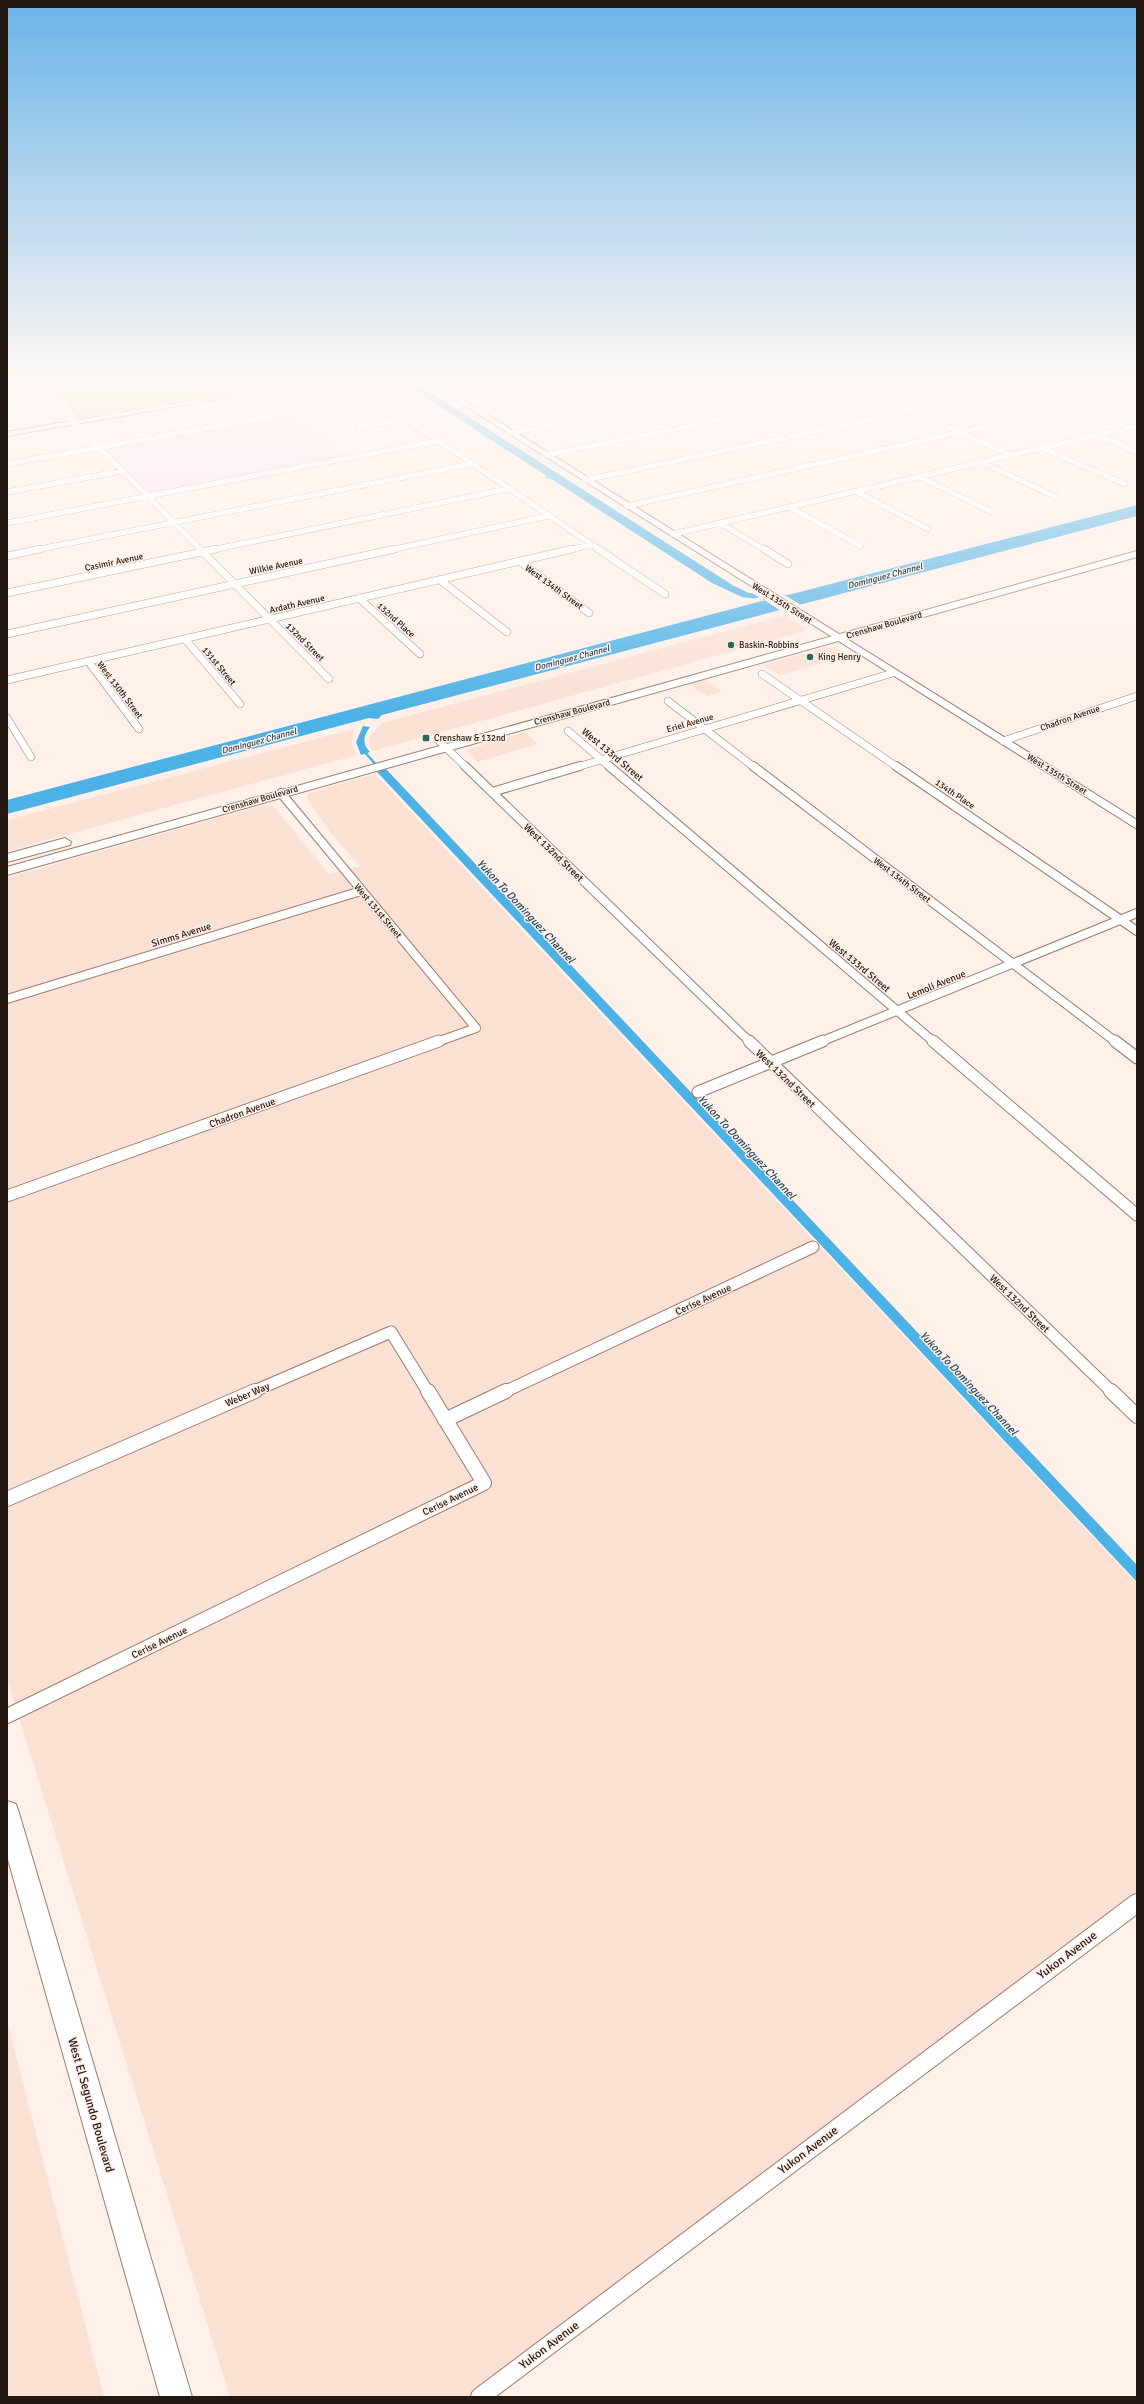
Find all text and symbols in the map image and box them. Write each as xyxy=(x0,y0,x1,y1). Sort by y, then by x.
street label: Casimir Avenue xyxy=(84,551,145,574)
street label: Wilkie Avenue xyxy=(248,555,304,578)
water label: Dominguez Channel xyxy=(846,561,925,592)
street label: West 134th Street xyxy=(523,563,585,612)
street label: West 135th Street xyxy=(750,580,814,626)
street label: Ardath Avenue xyxy=(269,593,326,616)
street label: 132nd Place xyxy=(374,600,417,641)
street label: Crenshaw Boulevard xyxy=(845,609,924,642)
street label: 132nd Street xyxy=(283,621,326,664)
marker: Baskin-Robbins xyxy=(726,640,736,650)
place label: Baskin-Robbins xyxy=(739,640,799,651)
water label: Dominguez Channel xyxy=(533,643,612,674)
street label: 131st Street xyxy=(199,645,238,688)
marker: King Henry xyxy=(805,652,815,662)
place label: King Henry xyxy=(818,652,861,663)
street label: West 130th Street xyxy=(94,659,145,721)
street label: Crenshaw Boulevard xyxy=(533,697,612,728)
street label: Chadron Avenue xyxy=(1039,703,1102,734)
street label: Eriel Avenue xyxy=(665,711,715,735)
water label: Dominguez Channel xyxy=(220,726,299,757)
street label: West 133rd Street xyxy=(579,726,646,784)
marker: Crenshaw & 132nd xyxy=(421,733,431,743)
place label: Crenshaw & 132nd xyxy=(434,733,506,744)
street label: West 135th Street xyxy=(1025,751,1089,797)
street label: 134th Place xyxy=(933,777,977,812)
street label: Crenshaw Boulevard xyxy=(221,783,300,816)
street label: West 132nd Street xyxy=(521,821,586,885)
street label: West 134th Street xyxy=(871,855,933,906)
water label: Yukon To Dominguez Channel xyxy=(474,857,578,967)
street label: West 131st Street xyxy=(352,882,404,941)
street label: Simms Avenue xyxy=(150,920,213,950)
street label: West 133rd Street xyxy=(826,937,893,995)
street label: Lemoli Avenue xyxy=(905,968,967,1002)
street label: West 132nd Street xyxy=(753,1047,818,1111)
water label: Yukon To Dominguez Channel xyxy=(695,1093,799,1203)
street label: Chadron Avenue xyxy=(208,1095,277,1130)
street label: West 132nd Street xyxy=(987,1272,1052,1336)
street label: Cerise Avenue xyxy=(674,1282,733,1318)
water label: Yukon To Dominguez Channel xyxy=(917,1329,1021,1439)
street label: Weber Way xyxy=(223,1380,272,1410)
street label: Cerise Avenue xyxy=(421,1481,480,1519)
street label: Cerise Avenue xyxy=(130,1624,189,1662)
street label: Yukon Avenue xyxy=(1034,1928,1100,1983)
street label: West El Segundo Boulevard xyxy=(64,2036,117,2174)
street label: Yukon Avenue xyxy=(775,2123,841,2178)
street label: Yukon Avenue xyxy=(516,2318,582,2373)

